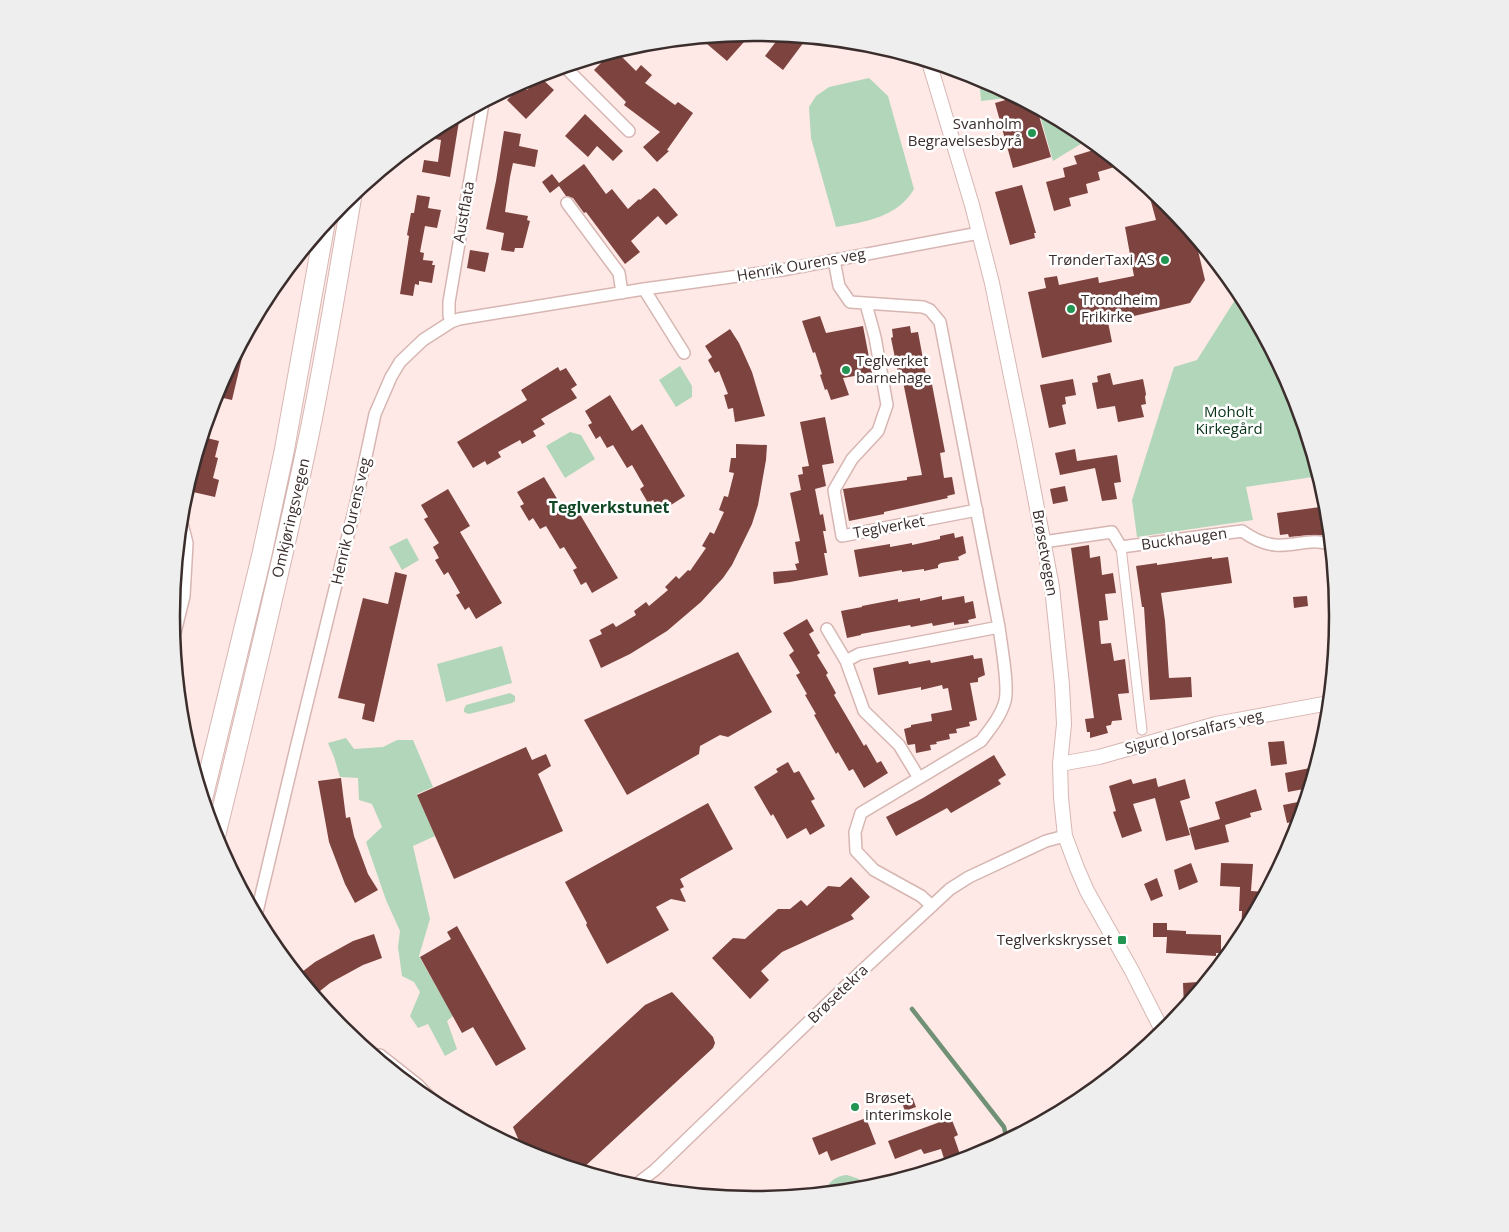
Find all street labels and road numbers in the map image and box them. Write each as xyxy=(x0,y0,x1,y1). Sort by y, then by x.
street label: Austflata xyxy=(448,180,478,244)
street label: Henrik Ourens veg xyxy=(735,243,867,285)
street label: Henrik Ourens veg xyxy=(326,455,374,586)
street label: Omkjøringsvegen xyxy=(267,456,314,580)
street label: Brøsetvegen xyxy=(1029,508,1063,598)
street label: Teglverket xyxy=(851,510,926,542)
street label: Buckhaugen xyxy=(1140,522,1228,554)
street label: Sigurd Jorsalfars veg xyxy=(1123,704,1265,758)
street label: Brøsetekra xyxy=(803,960,872,1027)

